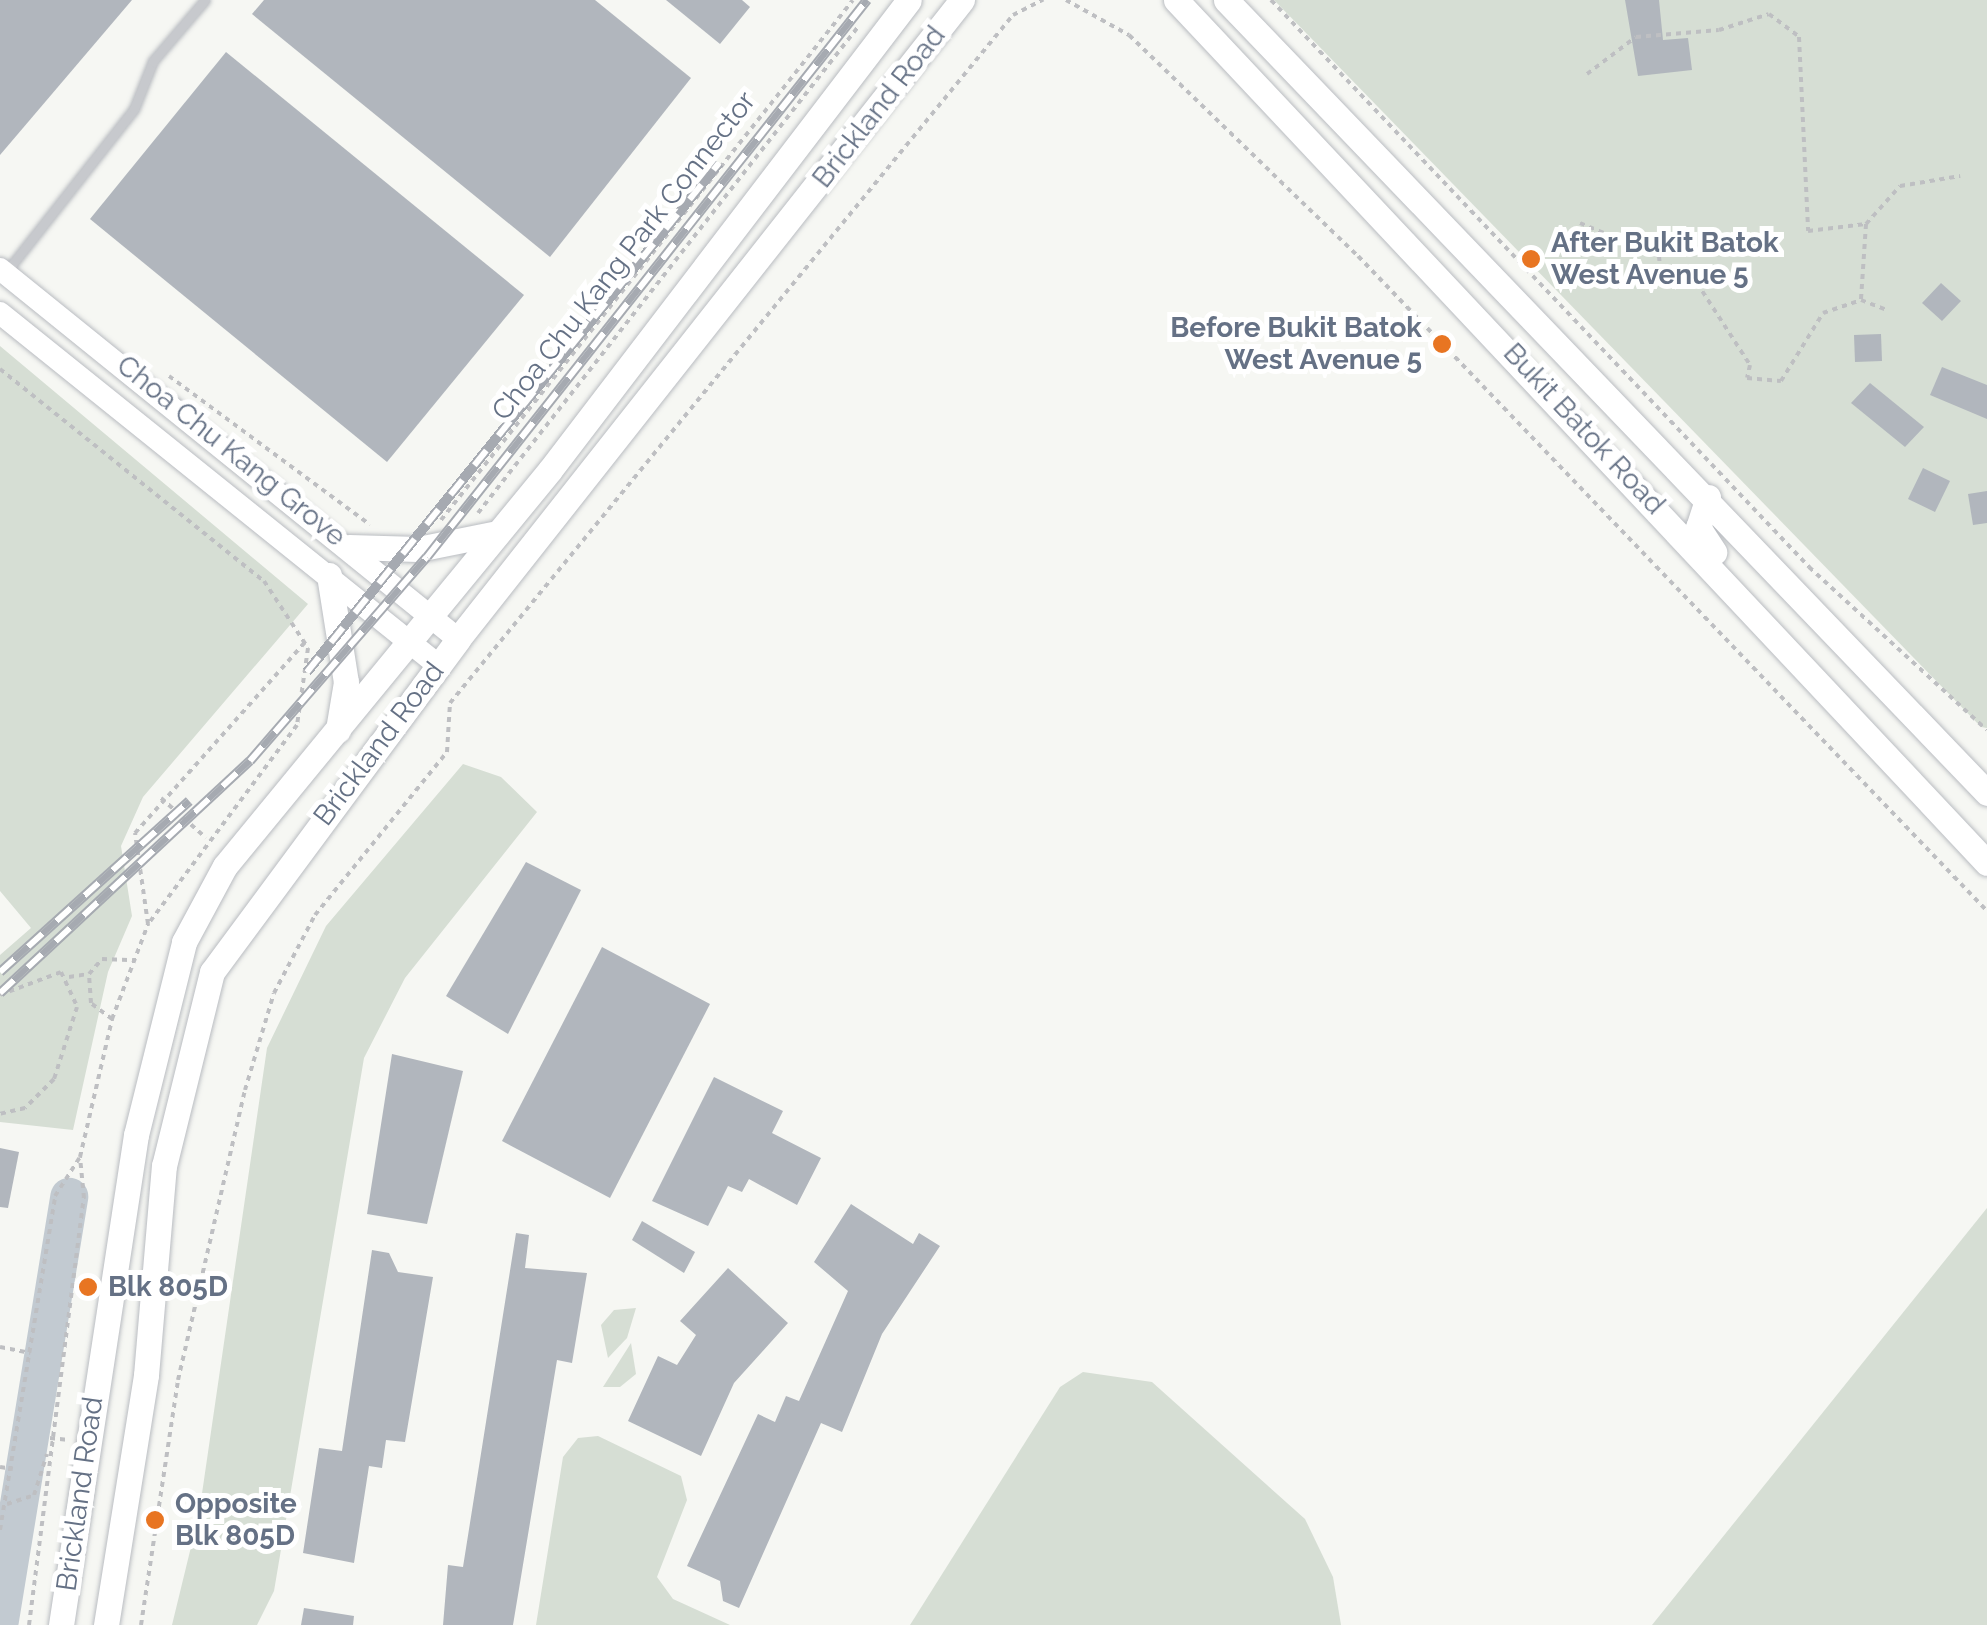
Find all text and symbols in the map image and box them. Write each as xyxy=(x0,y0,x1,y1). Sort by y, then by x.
street label: Brickland Road xyxy=(806,20,952,194)
street label: Choa Chu Kang Park Connector xyxy=(485,85,763,427)
place label: After Bukit Batok West Avenue 5 xyxy=(1551,226,1779,292)
marker: After Bukit Batok West Avenue 5 xyxy=(1520,248,1542,270)
place label: Before Bukit Batok West Avenue 5 xyxy=(1170,311,1422,377)
marker: Before Bukit Batok West Avenue 5 xyxy=(1431,333,1453,355)
street label: Bukit Batok Road xyxy=(1496,337,1672,521)
street label: Choa Chu Kang Grove xyxy=(110,348,352,554)
street label: Brickland Road xyxy=(307,656,451,832)
place label: Blk 805D xyxy=(108,1270,228,1304)
marker: Blk 805D xyxy=(77,1276,99,1298)
street label: Brickland Road xyxy=(50,1395,110,1593)
place label: Opposite Blk 805D xyxy=(175,1487,297,1553)
marker: Opposite Blk 805D xyxy=(144,1509,166,1531)

